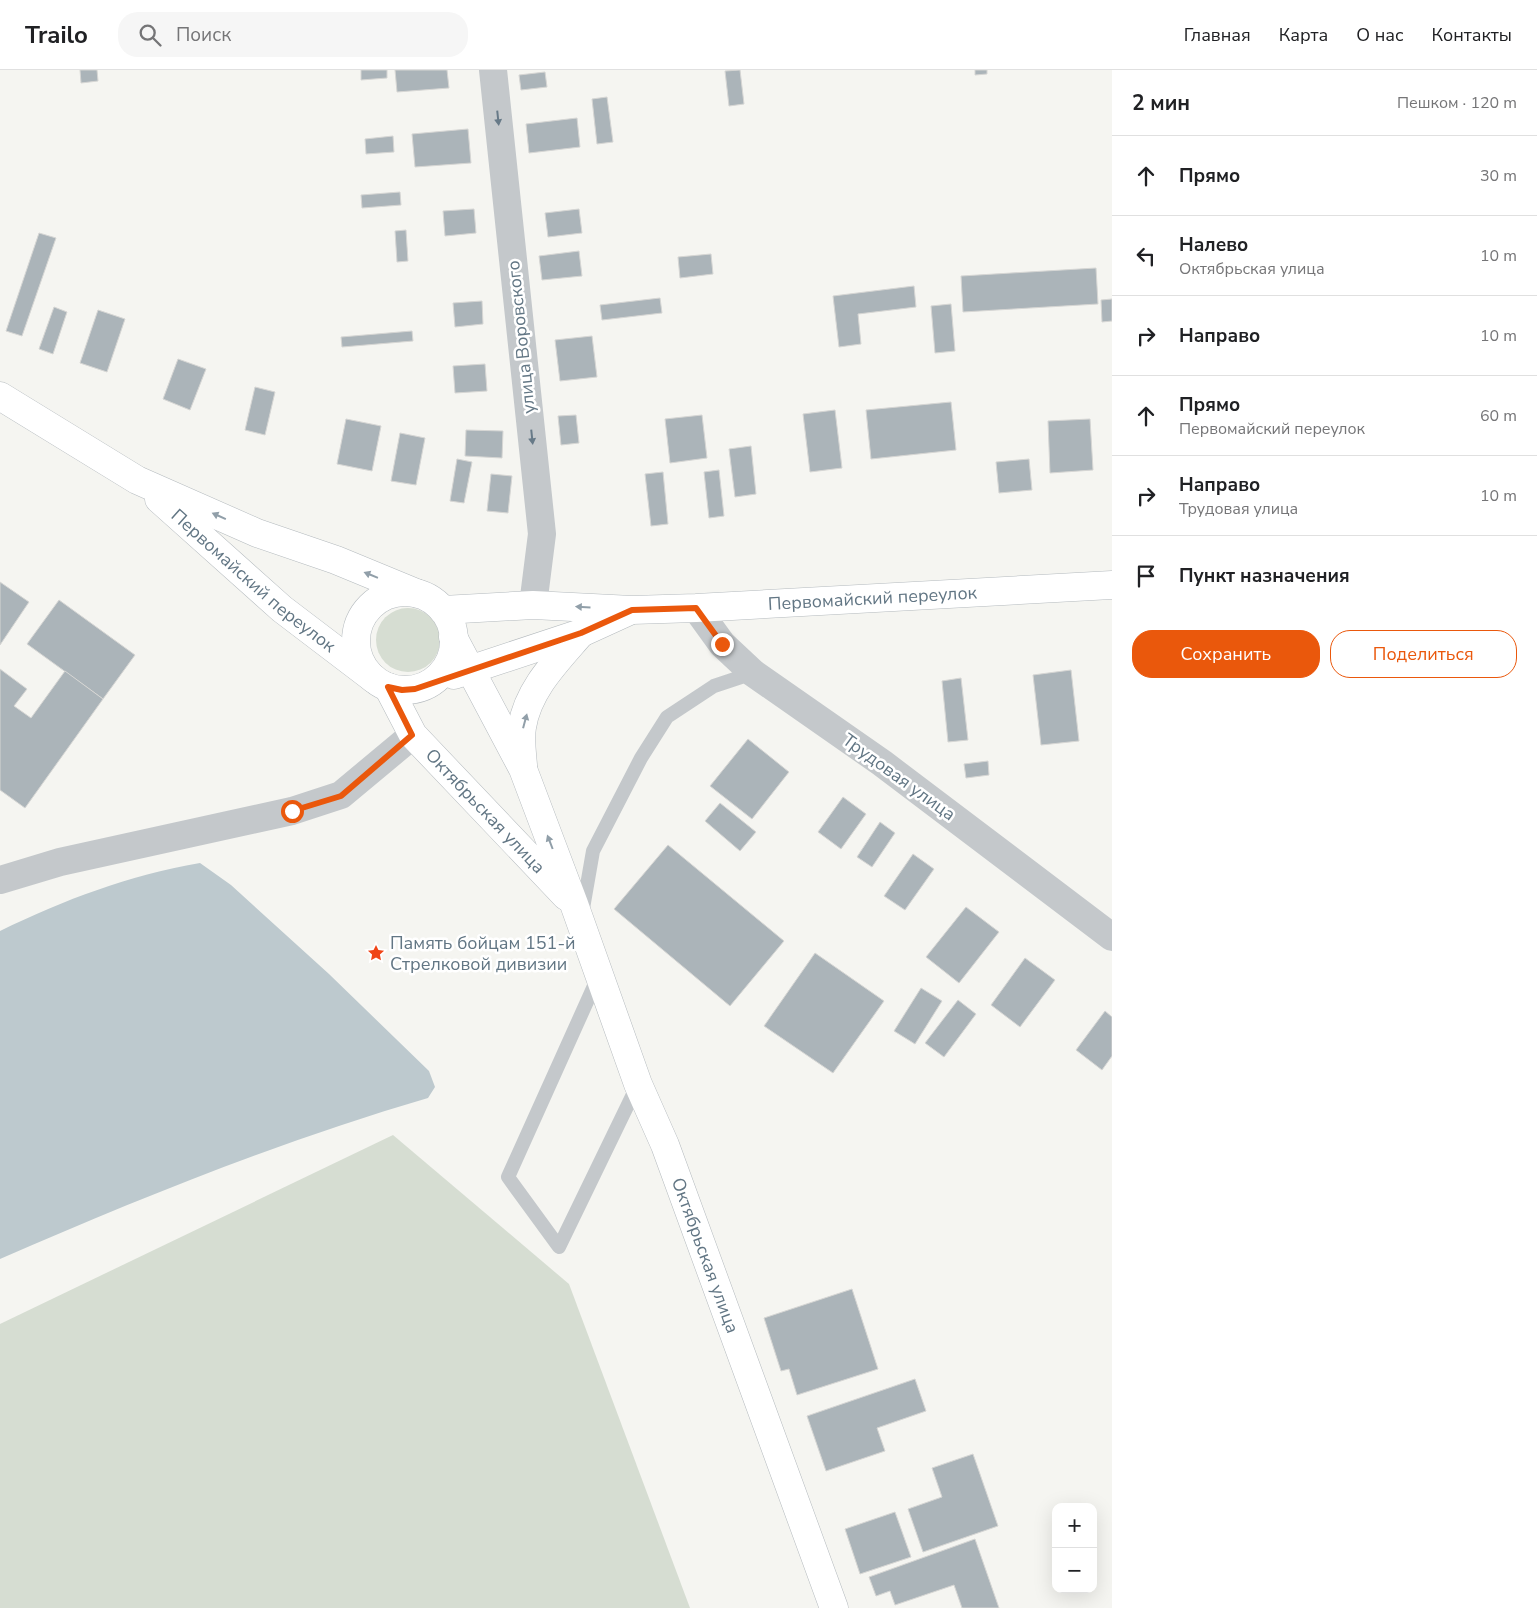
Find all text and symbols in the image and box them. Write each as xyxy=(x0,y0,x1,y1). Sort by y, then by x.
search box xyxy=(118,12,468,57)
text: Trailo xyxy=(25,19,88,51)
icon: search xyxy=(136,21,164,49)
text: Поиск xyxy=(176,22,231,48)
text: Главная xyxy=(1184,23,1251,47)
text: Карта xyxy=(1279,23,1328,47)
text: О нас xyxy=(1356,23,1404,47)
text: Контакты xyxy=(1432,23,1512,47)
text: 2 мин xyxy=(1132,89,1190,117)
text: Пешком · 120 m xyxy=(1397,92,1517,114)
one-way arrow xyxy=(494,111,502,127)
icon: ahead xyxy=(1132,162,1160,190)
text: Прямо xyxy=(1179,163,1240,189)
text: 30 m xyxy=(1480,165,1517,187)
text: Налево xyxy=(1179,232,1248,258)
icon: left xyxy=(1132,242,1160,270)
text: 10 m xyxy=(1480,245,1517,267)
text: Октябрьская улица xyxy=(1179,258,1325,280)
street label: улица Воровского xyxy=(501,259,541,415)
icon: right xyxy=(1132,322,1160,350)
text: Направо xyxy=(1179,323,1260,349)
text: 10 m xyxy=(1480,325,1517,347)
text: Прямо xyxy=(1179,392,1240,418)
icon: ahead xyxy=(1132,402,1160,430)
text: 60 m xyxy=(1480,405,1517,427)
text: Первомайский переулок xyxy=(1179,418,1365,440)
one-way arrow xyxy=(528,429,536,445)
text: Направо xyxy=(1179,472,1260,498)
icon: right xyxy=(1132,482,1160,510)
text: 10 m xyxy=(1480,485,1517,507)
text: Трудовая улица xyxy=(1179,498,1298,520)
street label: Первомайский переулок xyxy=(166,504,341,658)
one-way arrow xyxy=(212,512,226,520)
icon: arrive xyxy=(1132,562,1160,590)
text: Пункт назначения xyxy=(1179,563,1350,589)
one-way arrow xyxy=(364,570,378,578)
street label: Первомайский переулок xyxy=(767,580,978,616)
one-way arrow xyxy=(575,603,591,611)
button: Сохранить xyxy=(1132,630,1320,678)
button: Поделиться xyxy=(1330,630,1517,678)
route end xyxy=(711,633,734,656)
one-way arrow xyxy=(521,713,529,728)
street label: Трудовая улица xyxy=(838,728,960,826)
street label: Октябрьская улица xyxy=(420,743,550,879)
route start xyxy=(281,800,304,823)
one-way arrow xyxy=(546,835,554,849)
place label: Память бойцам 151-й Стрелковой дивизии xyxy=(390,931,576,976)
place icon: Память бойцам 151-й Стрелковой дивизии xyxy=(366,943,386,963)
street label: Октябрьская улица xyxy=(666,1174,745,1336)
map controls xyxy=(1052,1503,1097,1593)
button: + xyxy=(1052,1503,1097,1548)
button: − xyxy=(1052,1548,1097,1593)

